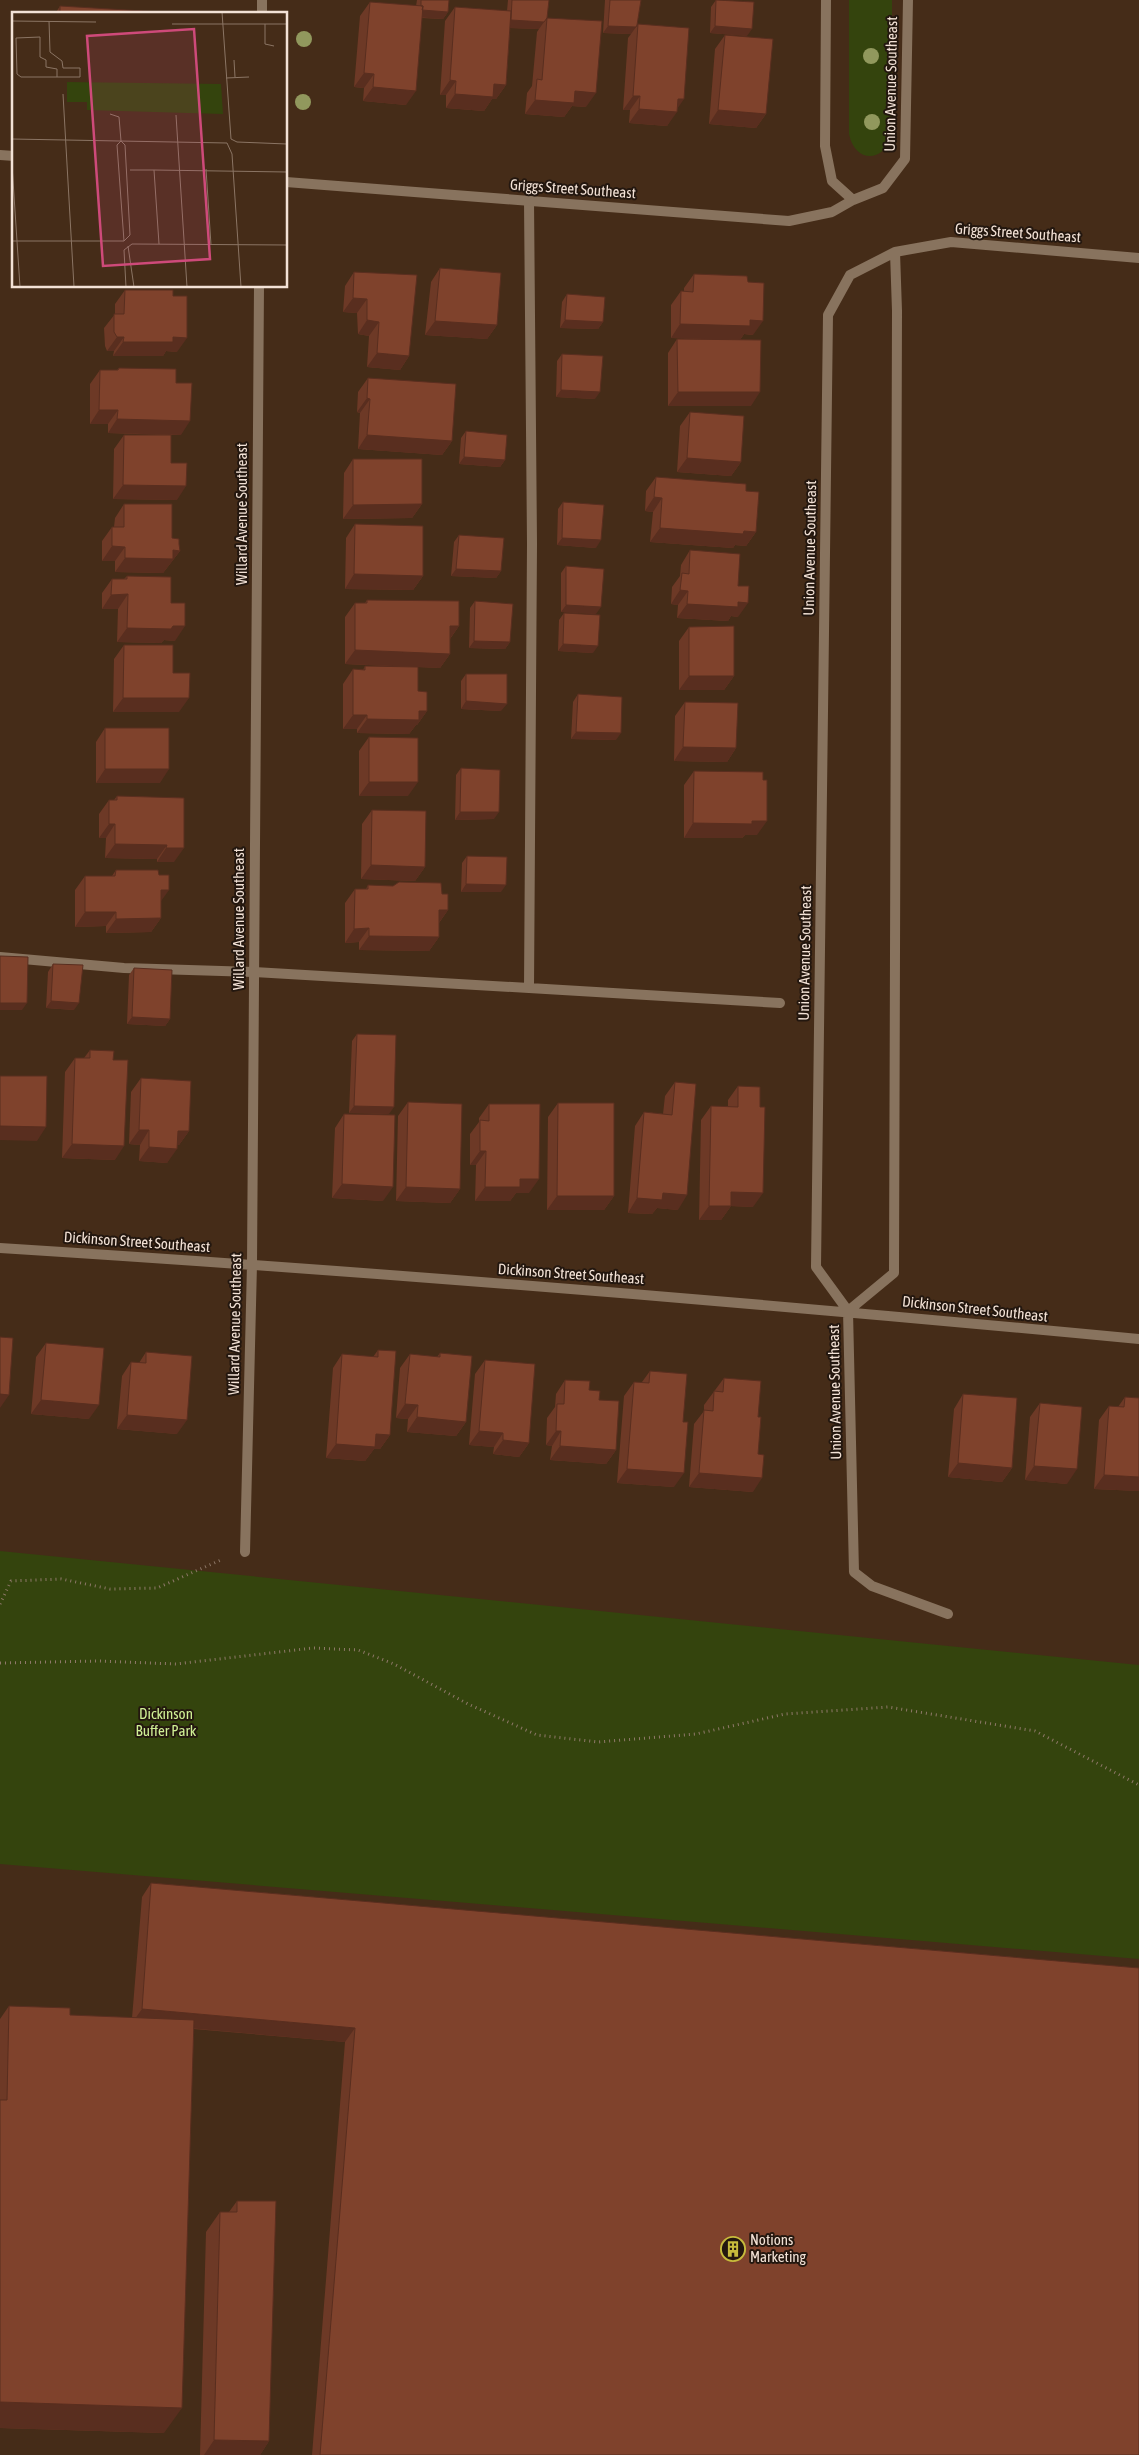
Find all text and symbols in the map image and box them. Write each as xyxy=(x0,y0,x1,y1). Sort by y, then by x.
inset map xyxy=(12,12,288,288)
street label: Union Avenue Southeast xyxy=(881,16,900,152)
street label: Griggs Street Southeast xyxy=(509,176,637,201)
street label: Griggs Street Southeast xyxy=(954,220,1082,245)
street label: Willard Avenue Southeast xyxy=(233,443,250,585)
street label: Union Avenue Southeast xyxy=(800,480,819,616)
street label: Willard Avenue Southeast xyxy=(230,848,247,990)
street label: Union Avenue Southeast xyxy=(795,885,814,1021)
street label: Dickinson Street Southeast xyxy=(63,1228,211,1255)
street label: Willard Avenue Southeast xyxy=(225,1253,244,1395)
street label: Dickinson Street Southeast xyxy=(497,1260,645,1287)
street label: Dickinson Street Southeast xyxy=(901,1292,1049,1325)
street label: Union Avenue Southeast xyxy=(825,1324,844,1460)
park label: Dickinson Buffer Park xyxy=(136,1705,197,1739)
place label: Notions Marketing xyxy=(750,2231,807,2265)
building icon: Notions Marketing xyxy=(720,2236,746,2262)

